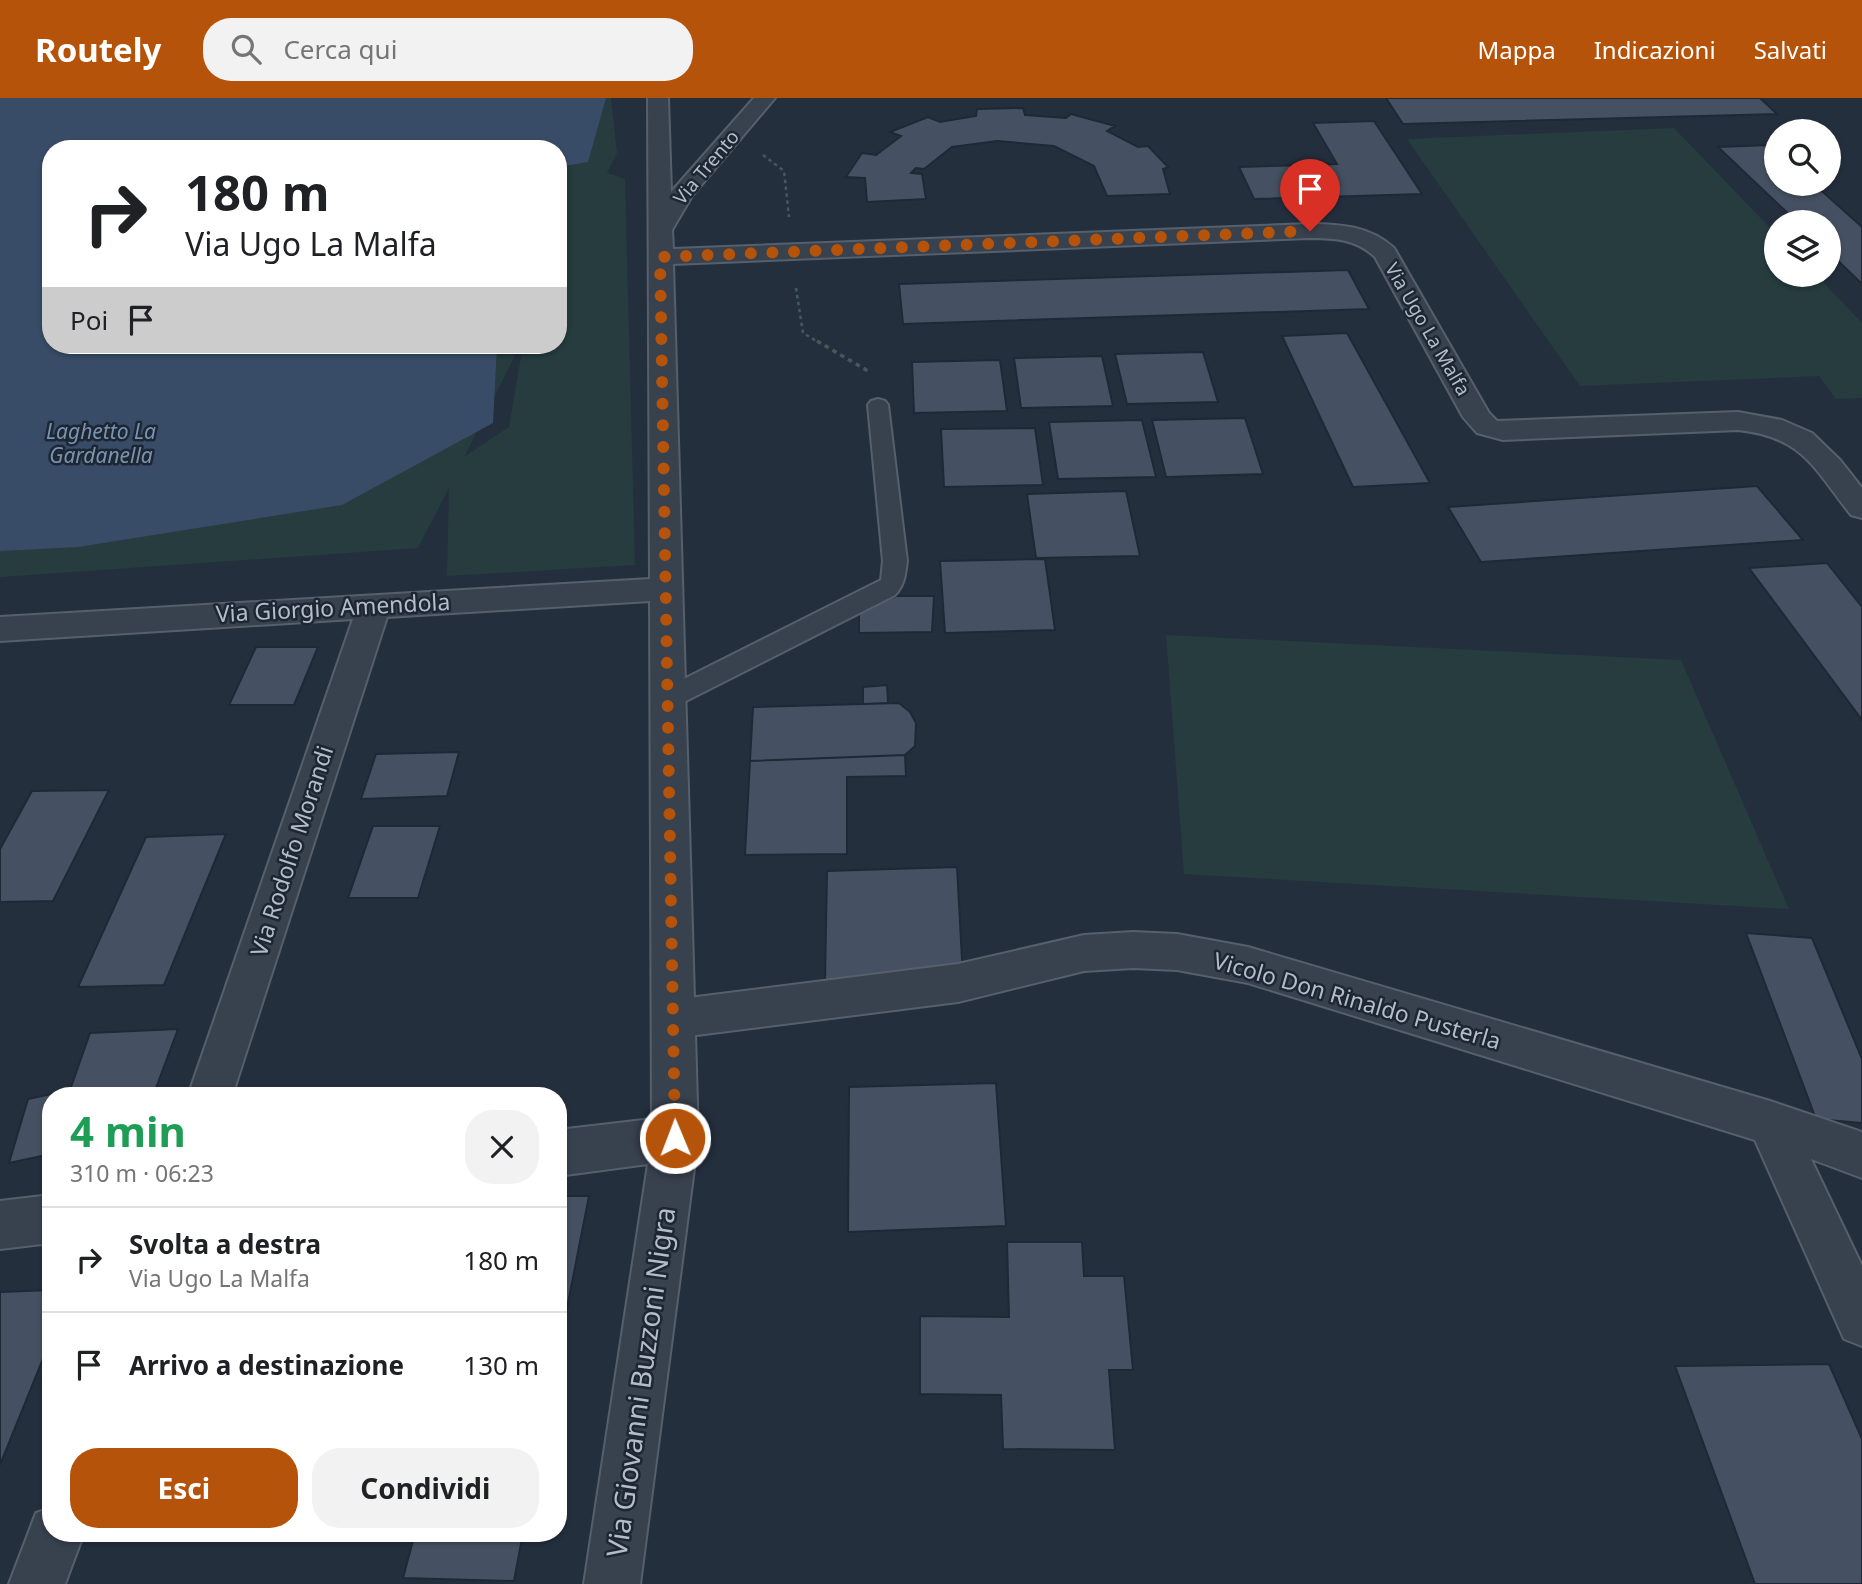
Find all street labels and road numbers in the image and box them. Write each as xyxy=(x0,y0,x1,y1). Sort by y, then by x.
street label: Via Trento xyxy=(667,124,745,210)
street label: Via Ugo La Malfa xyxy=(1379,258,1477,400)
street label: Via Giorgio Amendola xyxy=(215,585,451,629)
street label: Via Rodolfo Morandi xyxy=(242,741,340,960)
street label: Vicolo Don Rinaldo Pusterla xyxy=(1210,944,1505,1056)
street label: Via Giovanni Buzzoni Nigra xyxy=(597,1204,683,1559)

